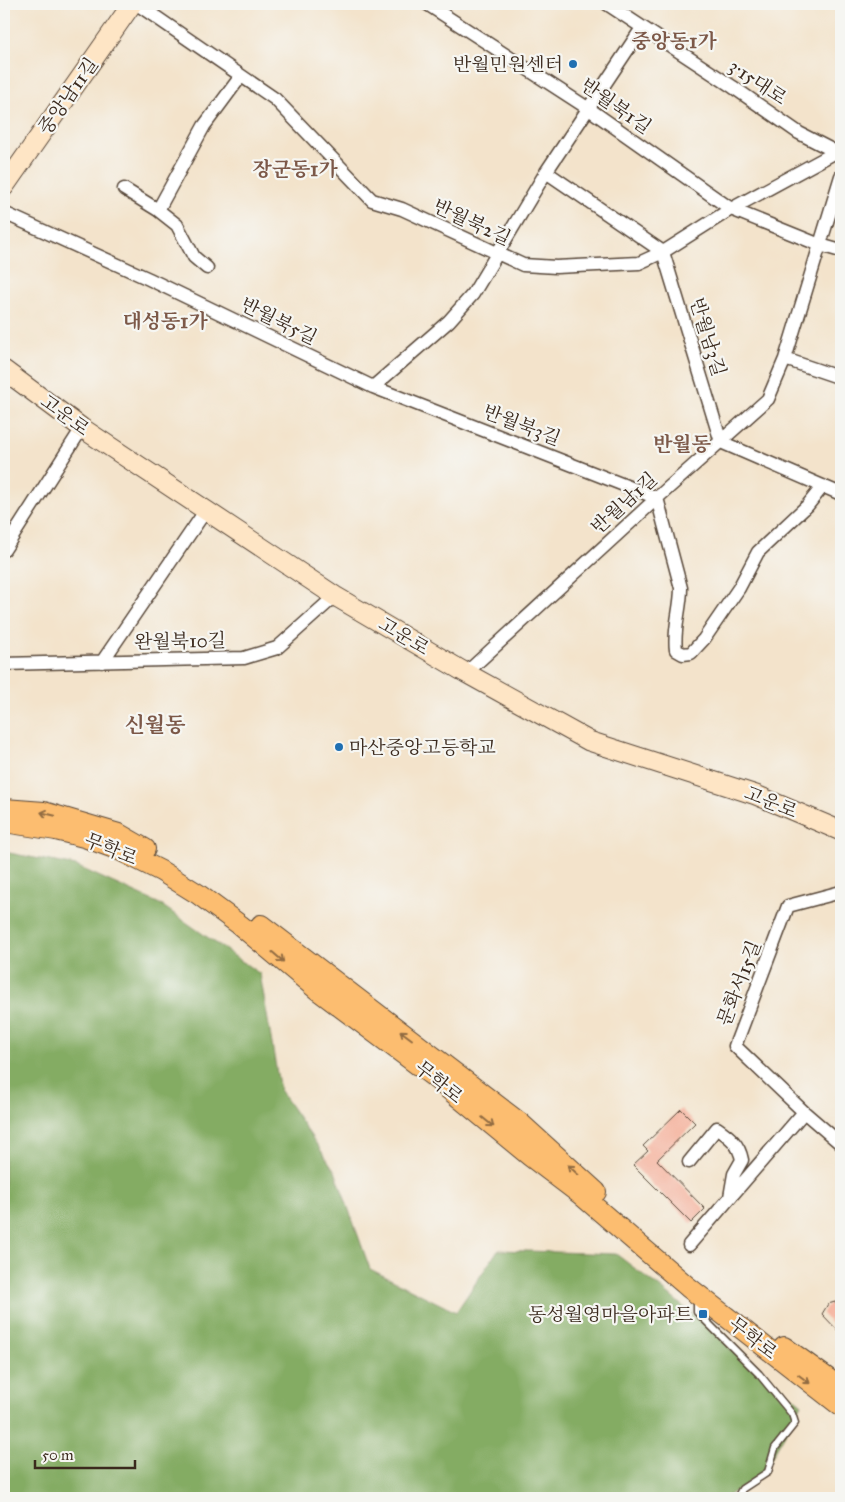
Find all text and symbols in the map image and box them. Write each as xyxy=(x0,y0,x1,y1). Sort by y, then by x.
district label: 중앙동1가 xyxy=(631,29,717,53)
street label: 중앙남11길 xyxy=(33,53,103,139)
place label: 반월민원센터 xyxy=(453,53,563,76)
street label: 3·15대로 xyxy=(725,54,791,110)
marker: 반월민원센터 xyxy=(567,58,579,70)
street label: 반월북1길 xyxy=(576,73,656,139)
district label: 장군동1가 xyxy=(252,157,338,181)
street label: 반월북2길 xyxy=(430,194,514,250)
street label: 반월북5길 xyxy=(237,293,321,349)
street label: 반월남3길 xyxy=(685,295,731,379)
district label: 대성동1가 xyxy=(122,309,208,333)
street label: 고운로 xyxy=(36,390,94,440)
street label: 반월북3길 xyxy=(480,400,564,450)
district label: 반월동 xyxy=(653,432,712,456)
street label: 반월남1길 xyxy=(586,467,662,539)
street label: 고운로 xyxy=(374,612,434,660)
street label: 완월북10길 xyxy=(134,629,226,653)
district label: 신월동 xyxy=(125,712,185,738)
place label: 마산중앙고등학교 xyxy=(349,736,496,759)
marker: 마산중앙고등학교 xyxy=(333,741,345,753)
street label: 고운로 xyxy=(741,781,801,823)
one-way arrow xyxy=(40,809,56,818)
street label: 무학로 xyxy=(81,828,141,870)
street label: 문화서15길 xyxy=(712,937,766,1029)
one-way arrow xyxy=(271,951,284,962)
one-way arrow xyxy=(399,1030,412,1041)
street label: 무학로 xyxy=(410,1056,468,1108)
one-way arrow xyxy=(481,1116,494,1127)
one-way arrow xyxy=(566,1164,579,1176)
place label: 동성월영마을아파트 xyxy=(528,1303,693,1326)
marker: 동성월영마을아파트 xyxy=(697,1308,709,1320)
street label: 무학로 xyxy=(724,1312,782,1364)
one-way arrow xyxy=(797,1374,811,1384)
scale bar xyxy=(35,1437,135,1469)
text: 50 m xyxy=(42,1446,74,1464)

